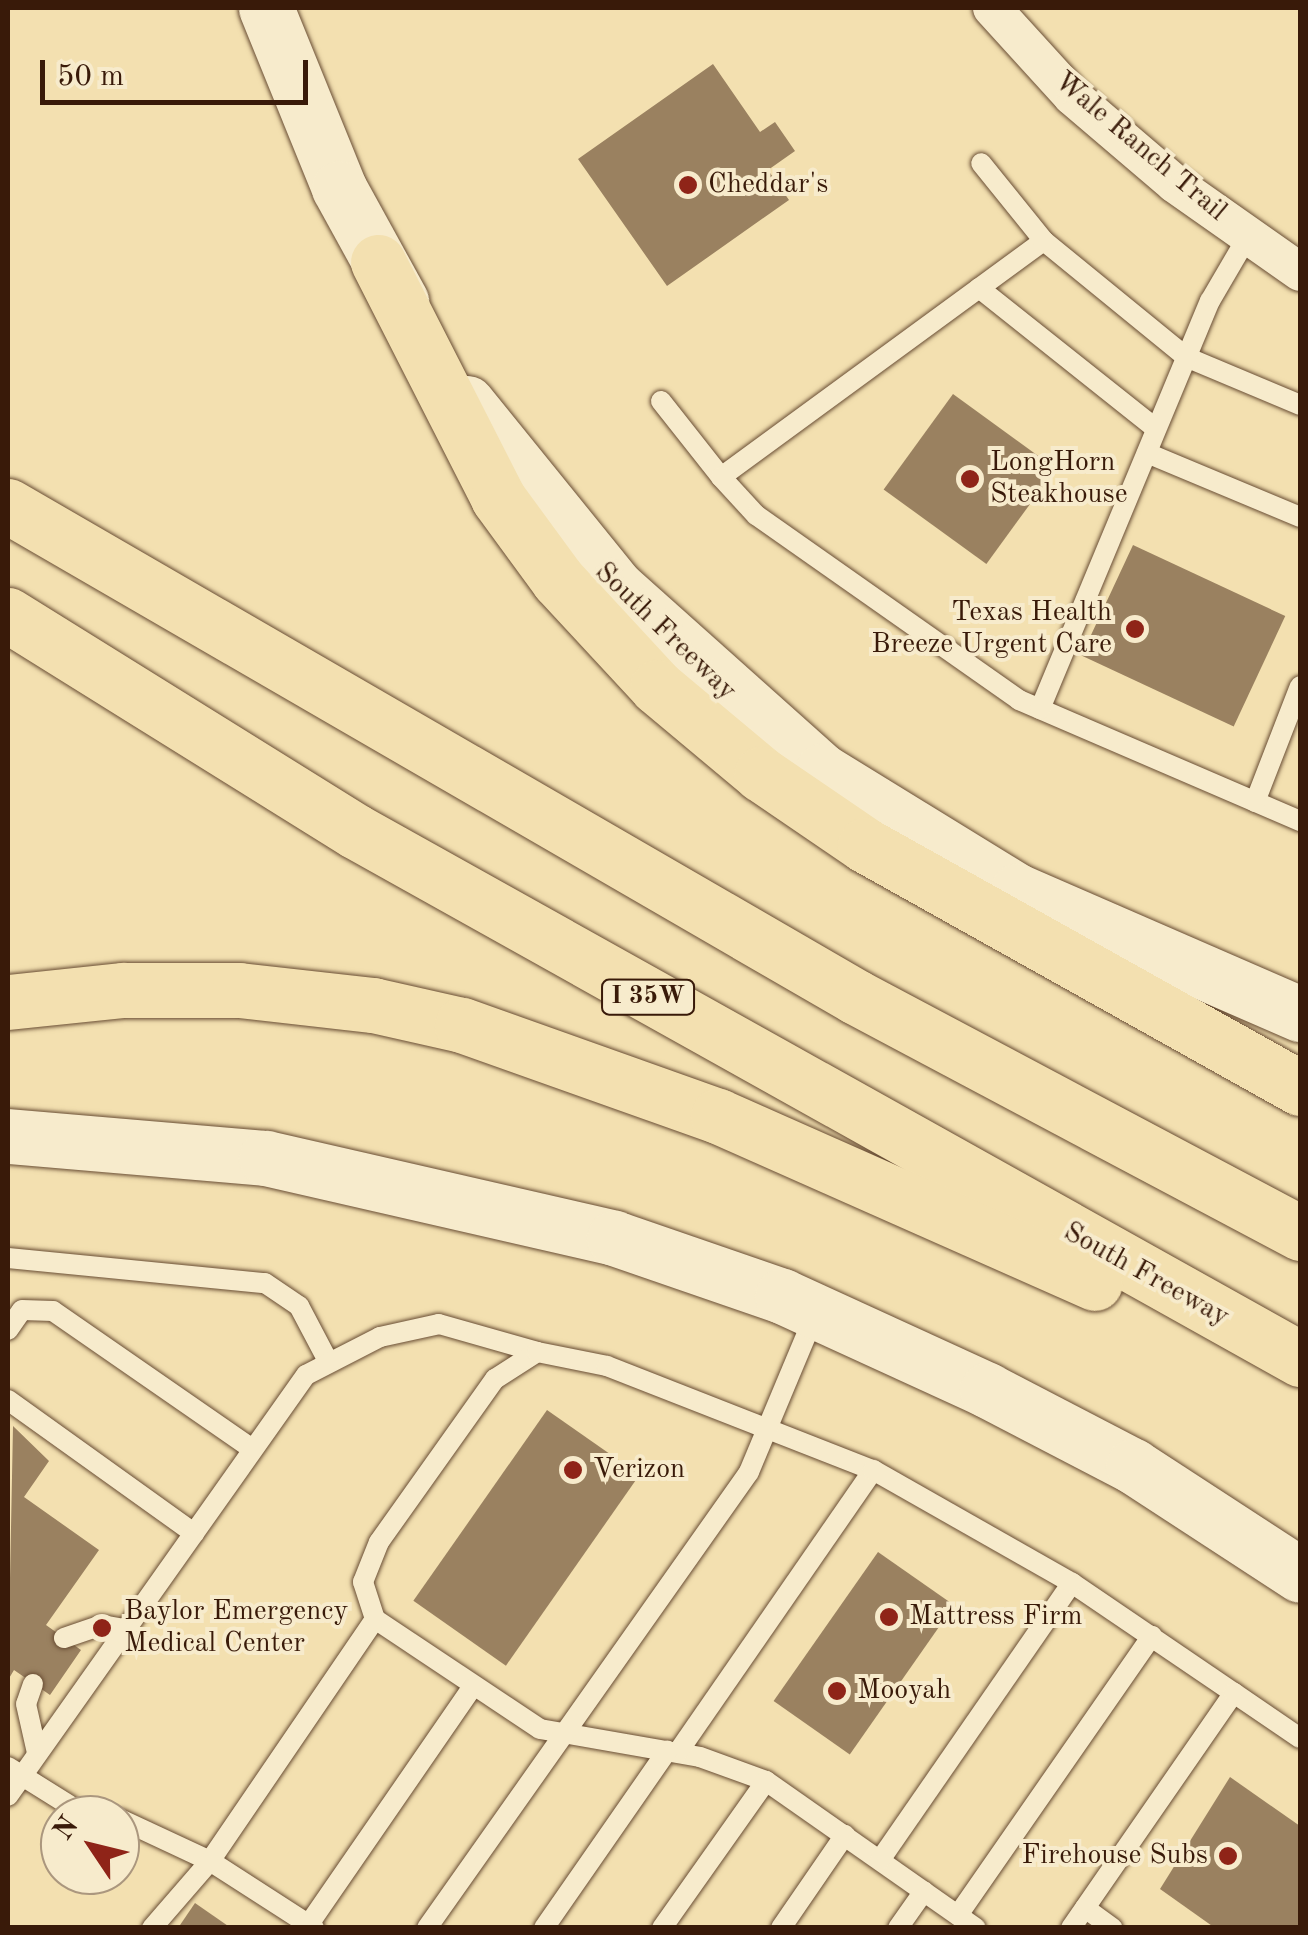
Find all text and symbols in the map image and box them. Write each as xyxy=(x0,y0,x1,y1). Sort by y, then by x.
scale bar xyxy=(45,40,312,102)
text: 50 m xyxy=(57,62,124,92)
street label: Wale Ranch Trail xyxy=(1047,65,1233,229)
place label: Cheddar's xyxy=(708,168,828,202)
marker: Cheddar's xyxy=(677,174,699,196)
place label: LongHorn Steakhouse xyxy=(990,446,1128,512)
marker: LongHorn Steakhouse xyxy=(959,468,981,490)
street label: South Freeway xyxy=(587,556,743,708)
place label: Texas Health Breeze Urgent Care xyxy=(871,596,1112,662)
marker: Texas Health Breeze Urgent Care xyxy=(1122,616,1148,642)
road number: I 35W xyxy=(600,977,696,1017)
street label: South Freeway xyxy=(1057,1216,1235,1334)
place label: Verizon xyxy=(593,1453,685,1487)
marker: Verizon xyxy=(562,1459,584,1481)
place label: Baylor Emergency Medical Center xyxy=(124,1595,348,1661)
place label: Mattress Firm xyxy=(909,1600,1083,1634)
marker: Mattress Firm xyxy=(878,1606,900,1628)
marker: Baylor Emergency Medical Center xyxy=(89,1615,115,1641)
place label: Mooyah xyxy=(857,1674,951,1708)
marker: Mooyah xyxy=(826,1680,848,1702)
north arrow xyxy=(40,1795,140,1895)
text: N xyxy=(49,1812,85,1846)
place label: Firehouse Subs xyxy=(1021,1839,1208,1873)
marker: Firehouse Subs xyxy=(1217,1845,1239,1867)

